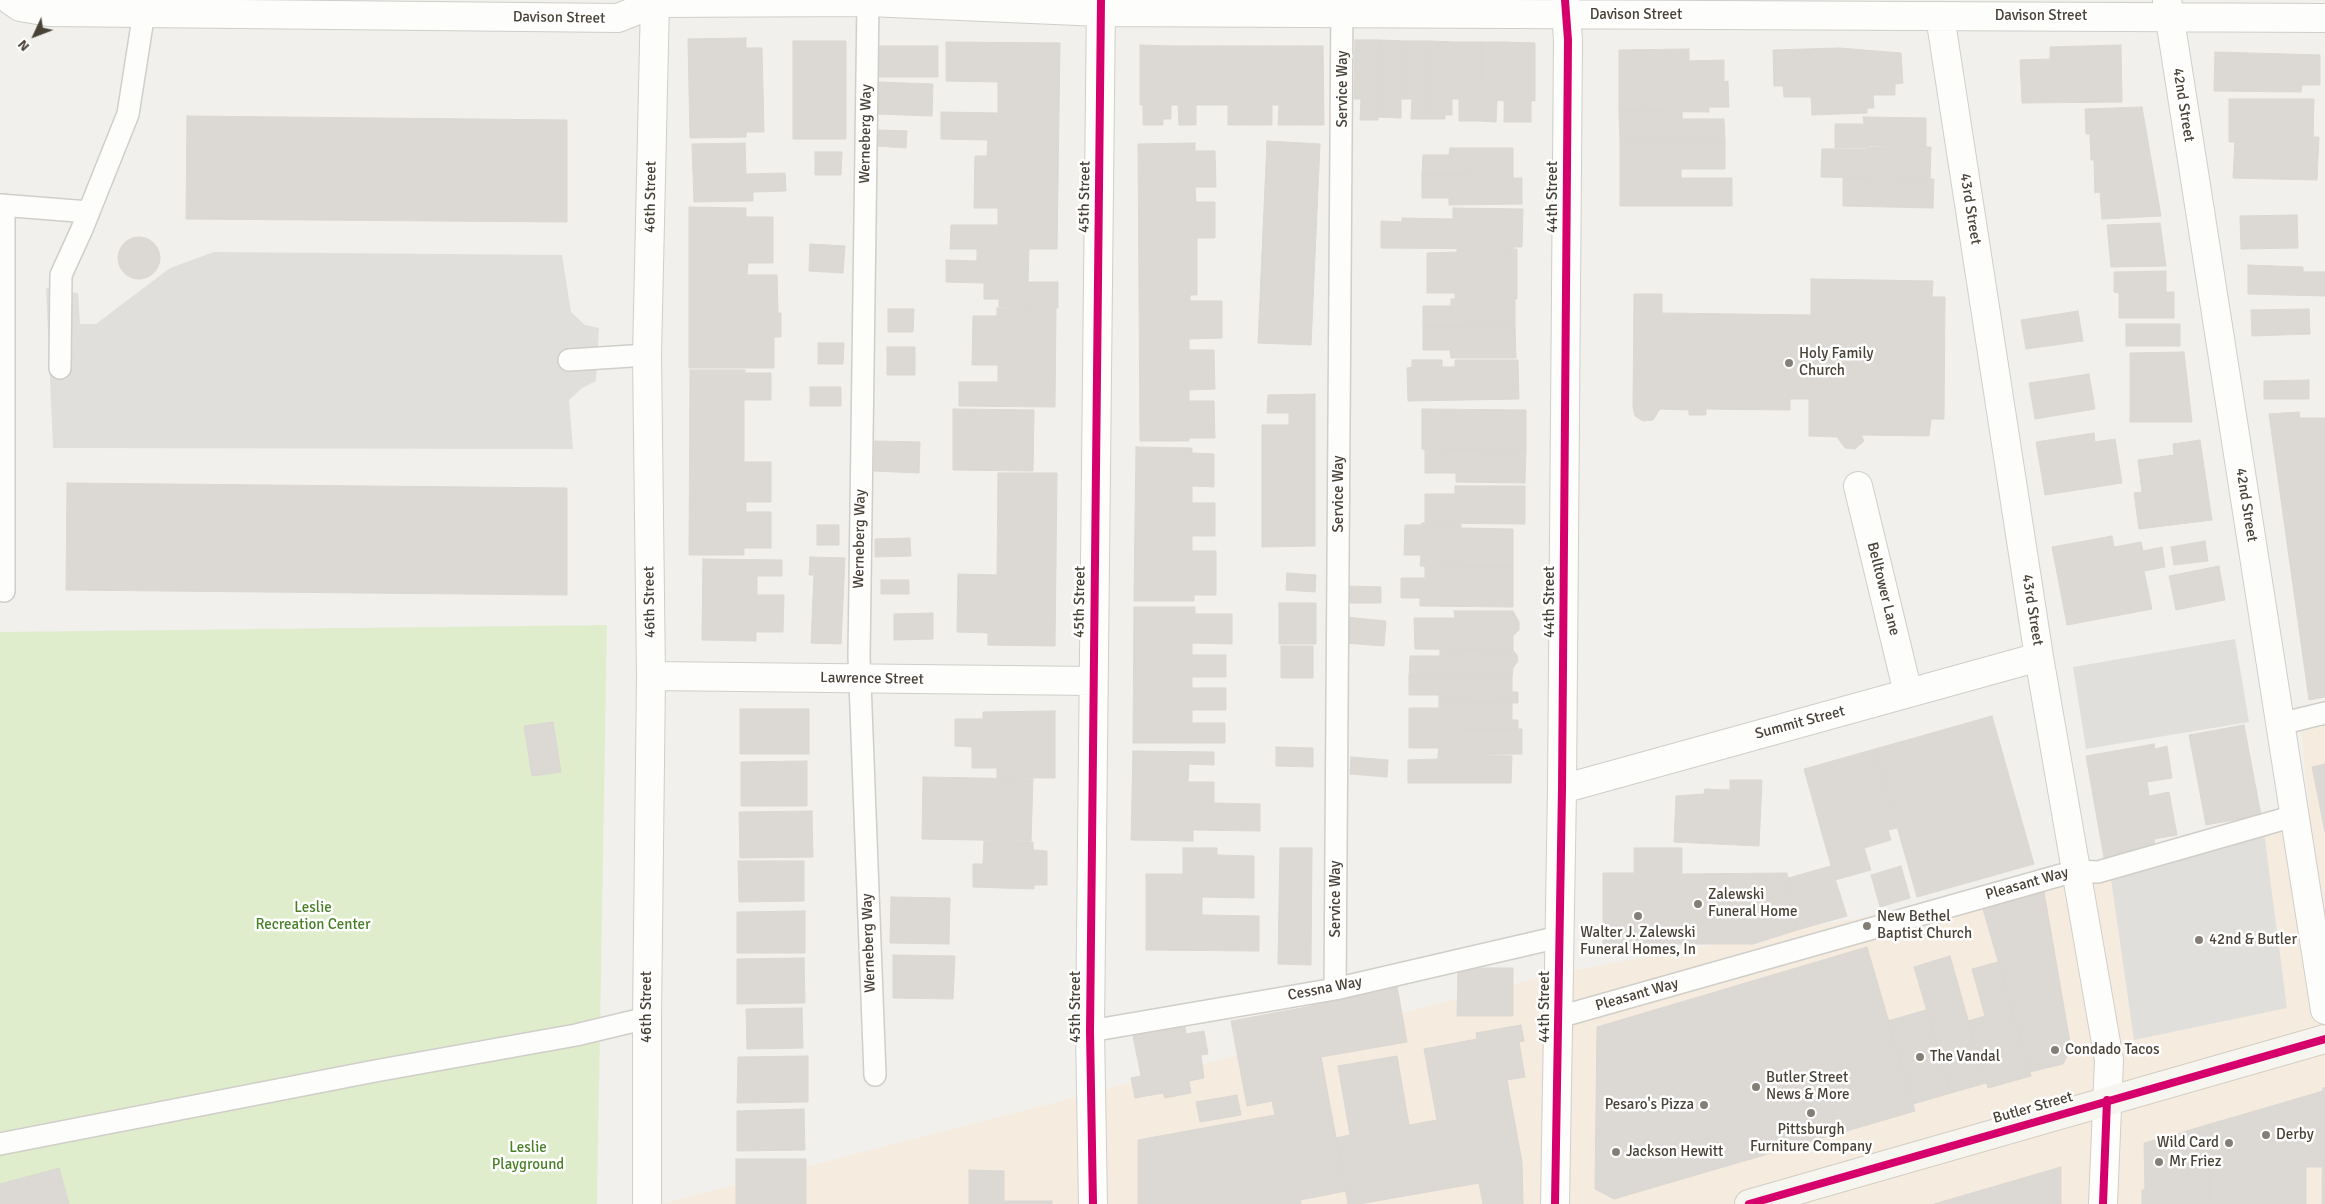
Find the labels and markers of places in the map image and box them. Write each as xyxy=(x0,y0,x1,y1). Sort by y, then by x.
place label: Holy Family Church xyxy=(1799,345,1874,380)
marker: Holy Family Church xyxy=(1783,357,1795,369)
place label: Zalewski Funeral Home xyxy=(1708,886,1797,921)
marker: Zalewski Funeral Home xyxy=(1692,898,1704,910)
place label: New Bethel Baptist Church xyxy=(1877,908,1972,943)
marker: Walter J. Zalewski Funeral Homes, In xyxy=(1632,910,1644,922)
marker: New Bethel Baptist Church xyxy=(1861,920,1873,932)
place label: Walter J. Zalewski Funeral Homes, In xyxy=(1580,924,1696,959)
place label: 42nd & Butler xyxy=(2209,931,2297,949)
marker: 42nd & Butler xyxy=(2193,934,2205,946)
place label: Condado Tacos xyxy=(2065,1041,2160,1059)
marker: Condado Tacos xyxy=(2049,1044,2061,1056)
place label: The Vandal xyxy=(1930,1048,2000,1066)
marker: The Vandal xyxy=(1914,1051,1926,1063)
place label: Butler Street News & More xyxy=(1766,1069,1850,1104)
marker: Butler Street News & More xyxy=(1750,1081,1762,1093)
place label: Pesaro's Pizza xyxy=(1605,1096,1694,1114)
marker: Pesaro's Pizza xyxy=(1698,1099,1710,1111)
marker: Pittsburgh Furniture Company xyxy=(1805,1107,1817,1119)
place label: Pittsburgh Furniture Company xyxy=(1750,1121,1872,1156)
place label: Derby xyxy=(2276,1126,2314,1144)
marker: Derby xyxy=(2260,1129,2272,1141)
place label: Wild Card xyxy=(2157,1134,2219,1152)
marker: Wild Card xyxy=(2223,1137,2235,1149)
place label: Jackson Hewitt xyxy=(1626,1143,1723,1161)
marker: Jackson Hewitt xyxy=(1610,1146,1622,1158)
place label: Mr Friez xyxy=(2169,1153,2221,1171)
marker: Mr Friez xyxy=(2153,1156,2165,1168)

